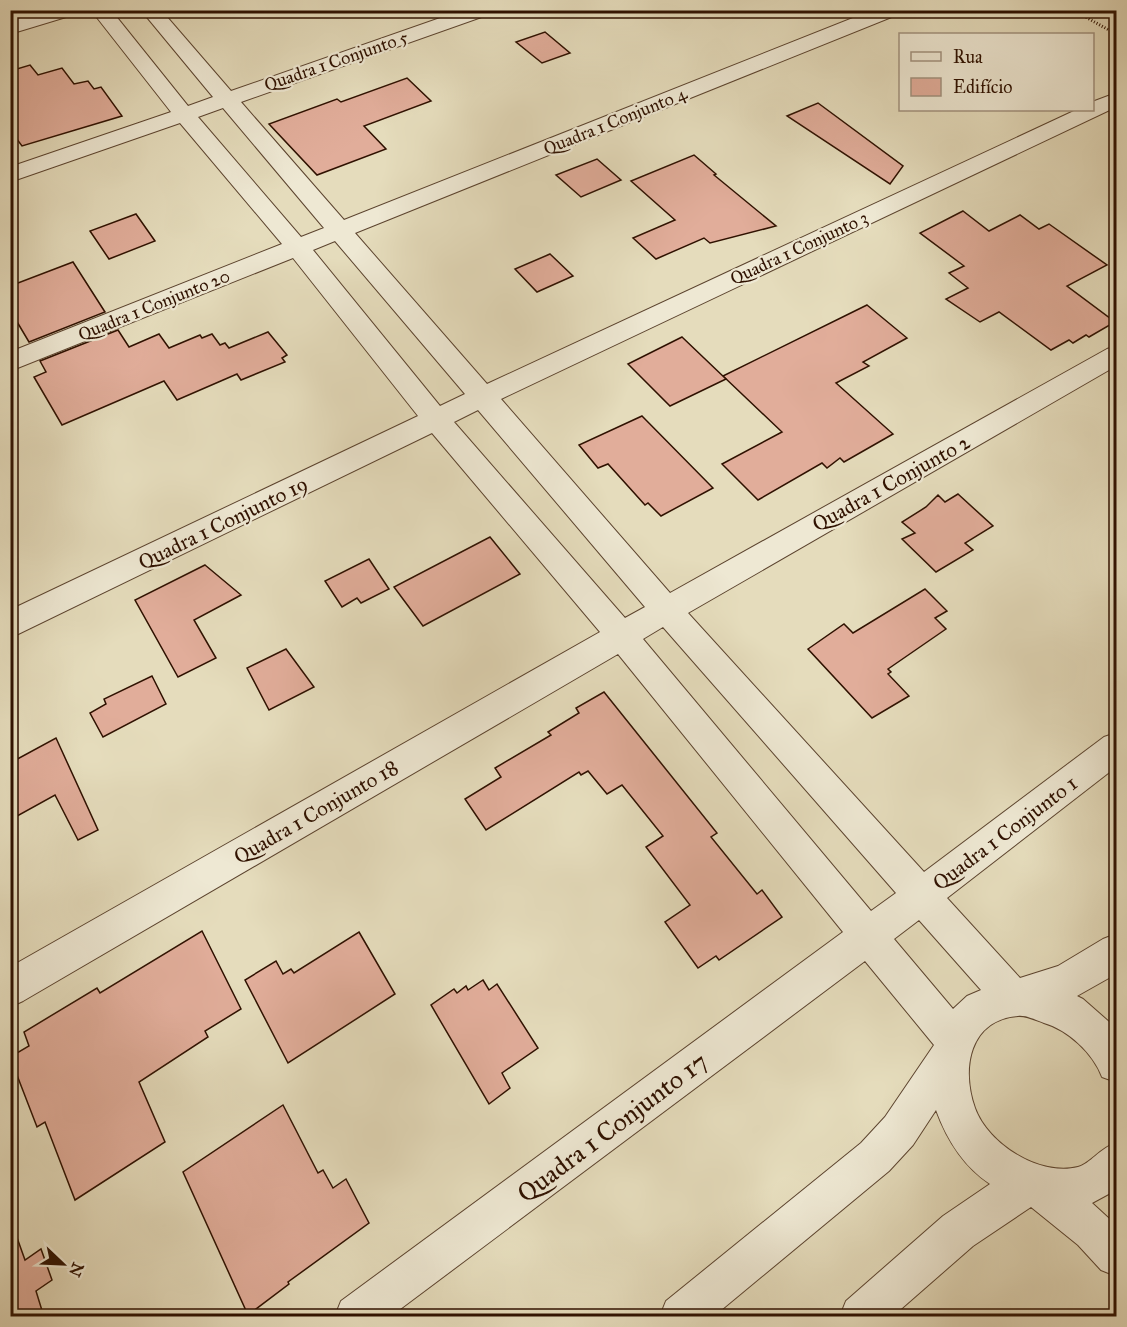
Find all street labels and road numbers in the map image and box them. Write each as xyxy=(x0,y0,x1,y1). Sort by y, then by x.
street label: Quadra 1 Conjunto 5 xyxy=(261,26,411,96)
street label: Quadra 1 Conjunto 4 xyxy=(540,82,691,160)
street label: Quadra 1 Conjunto 3 xyxy=(727,206,871,290)
street label: Quadra 1 Conjunto 20 xyxy=(75,264,233,346)
street label: Quadra 1 Conjunto 2 xyxy=(807,429,975,537)
street label: Quadra 1 Conjunto 19 xyxy=(134,471,312,575)
street label: Quadra 1 Conjunto 18 xyxy=(229,754,403,870)
street label: Quadra 1 Conjunto 1 xyxy=(927,770,1083,896)
street label: Quadra 1 Conjunto 17 xyxy=(511,1045,713,1209)

